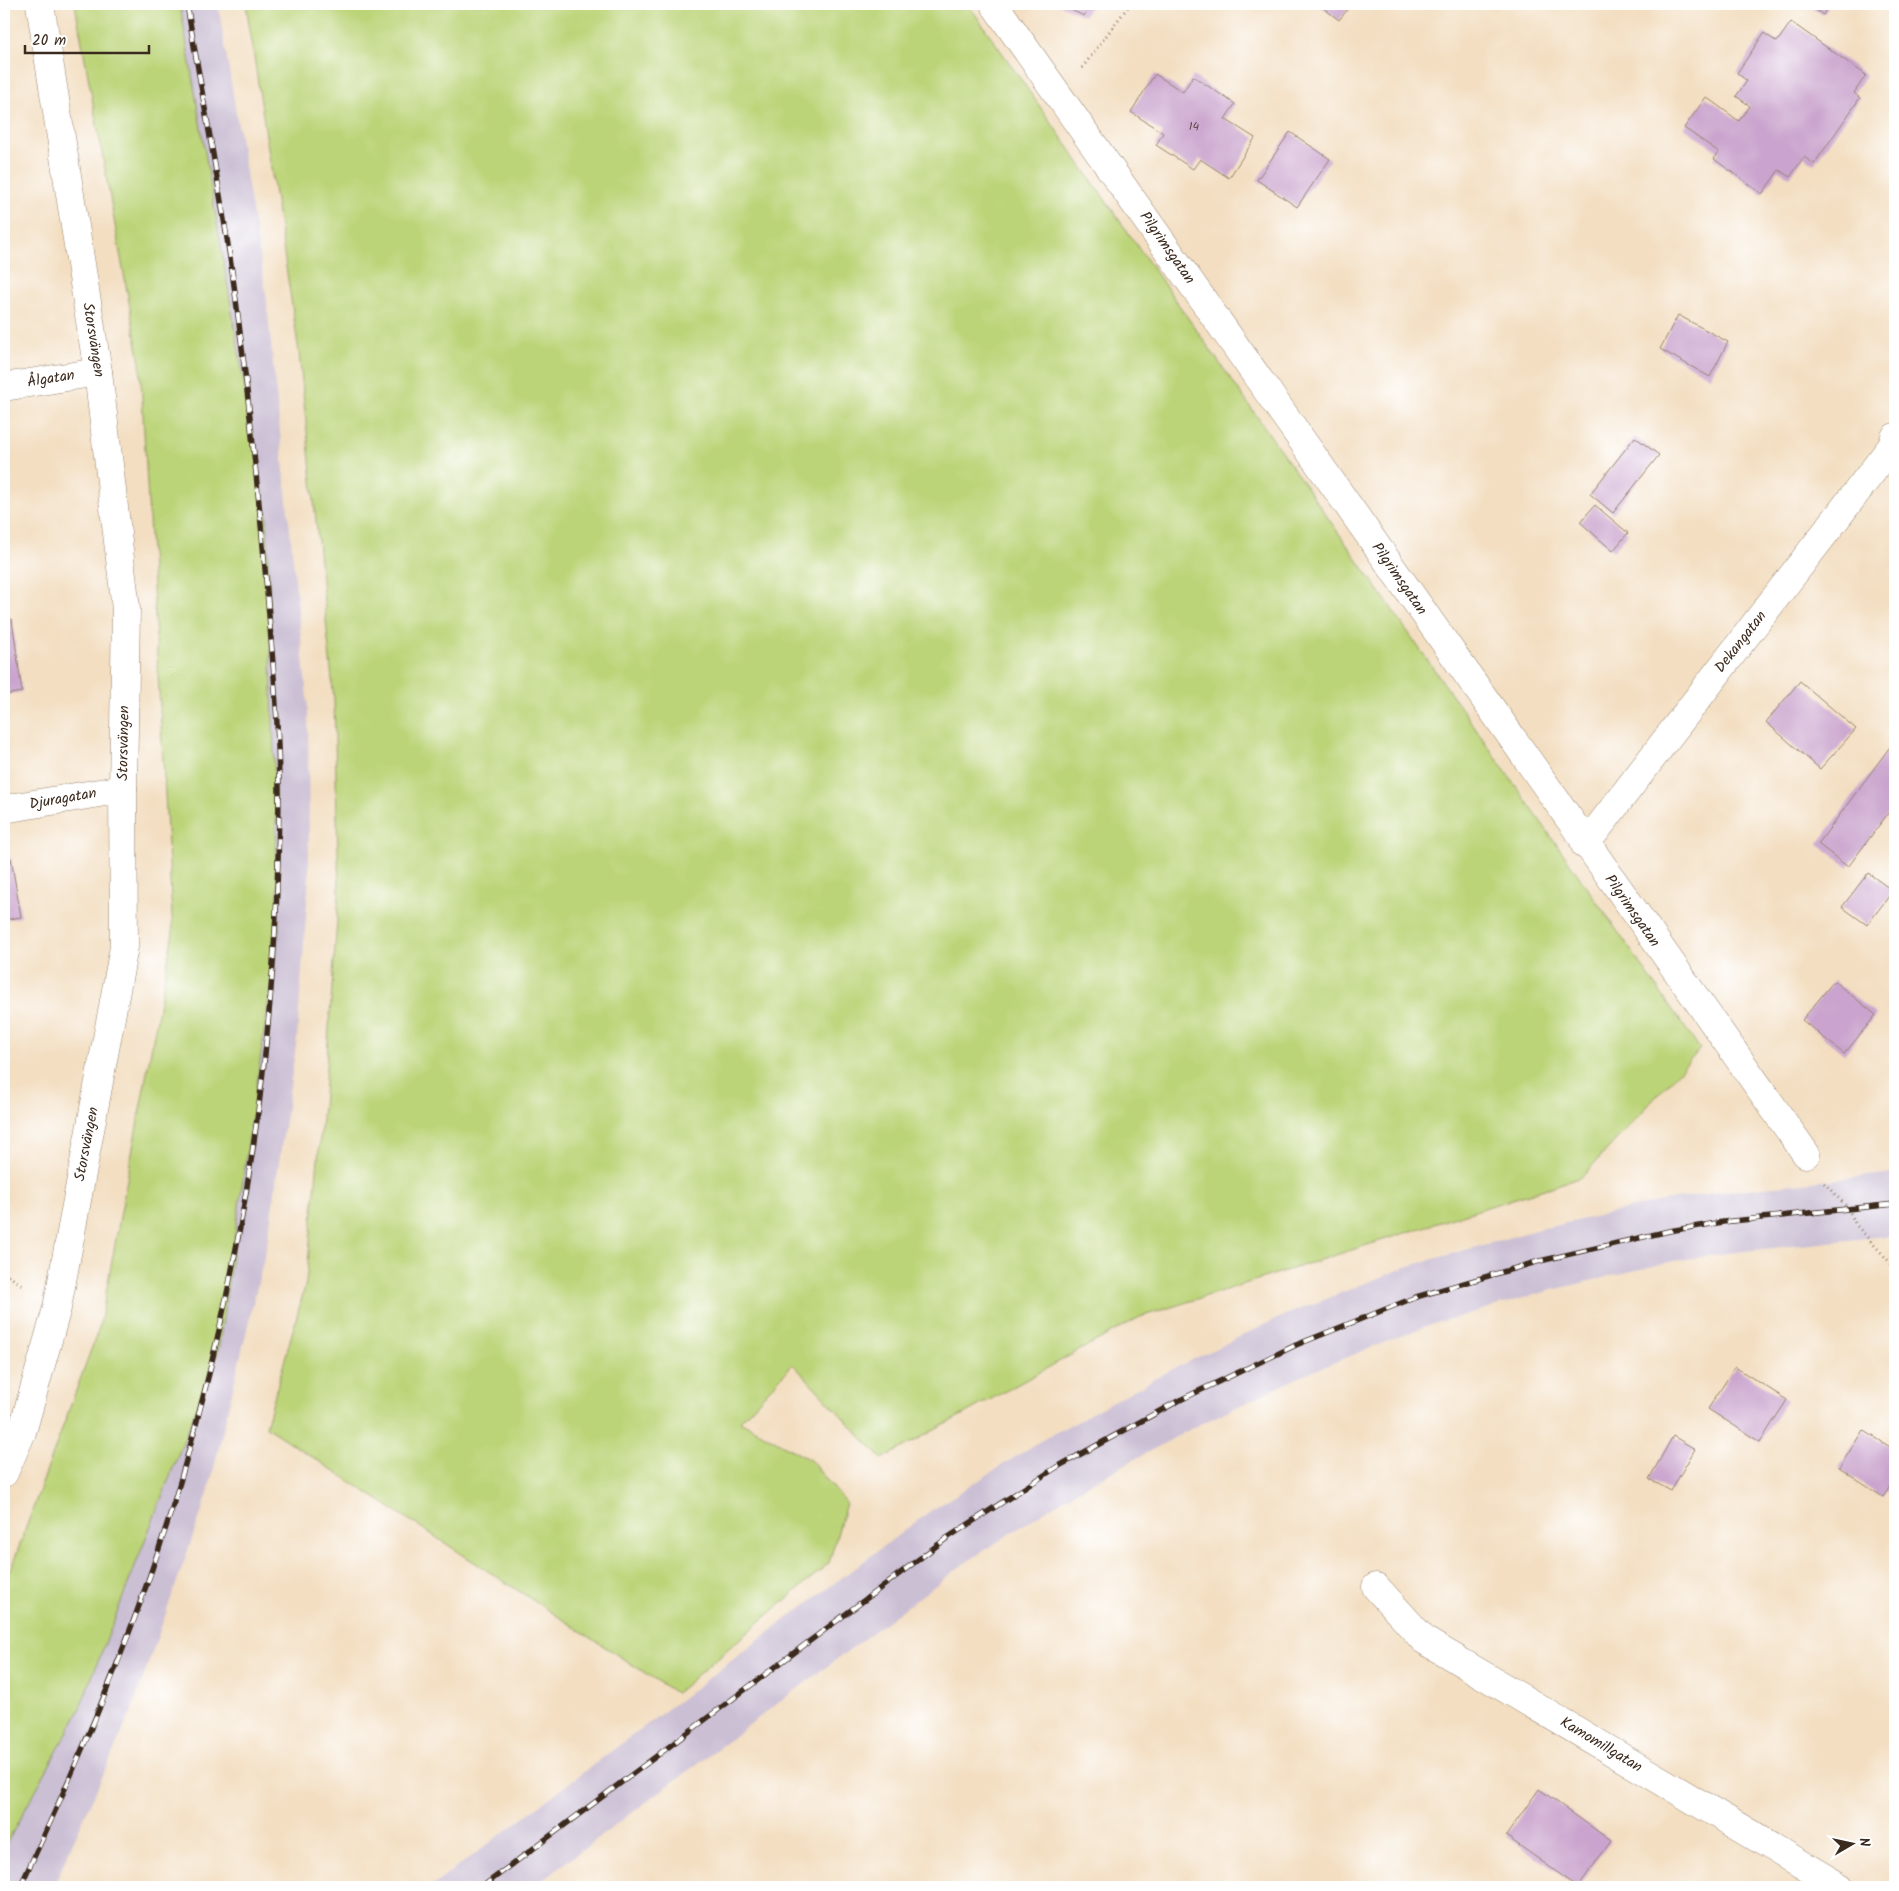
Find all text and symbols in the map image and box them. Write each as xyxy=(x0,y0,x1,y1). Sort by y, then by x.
scale bar xyxy=(25,22,149,54)
text: 20 m xyxy=(32,29,66,53)
house number: 14 xyxy=(1189,117,1200,136)
street label: Pilgrimsgatan xyxy=(1133,207,1201,289)
street label: Storsvängen xyxy=(75,301,111,379)
street label: Ålgatan xyxy=(26,363,76,395)
street label: Pilgrimsgatan xyxy=(1365,538,1433,620)
street label: Dekangatan xyxy=(1709,606,1773,678)
street label: Storsvängen xyxy=(111,705,137,781)
street label: Djuragatan xyxy=(28,781,98,817)
street label: Pilgrimsgatan xyxy=(1598,870,1666,952)
street label: Storsvängen xyxy=(68,1105,106,1183)
street label: Kamomillgatan xyxy=(1555,1711,1647,1779)
north arrow xyxy=(1826,1818,1876,1868)
text: N xyxy=(1852,1836,1875,1848)

